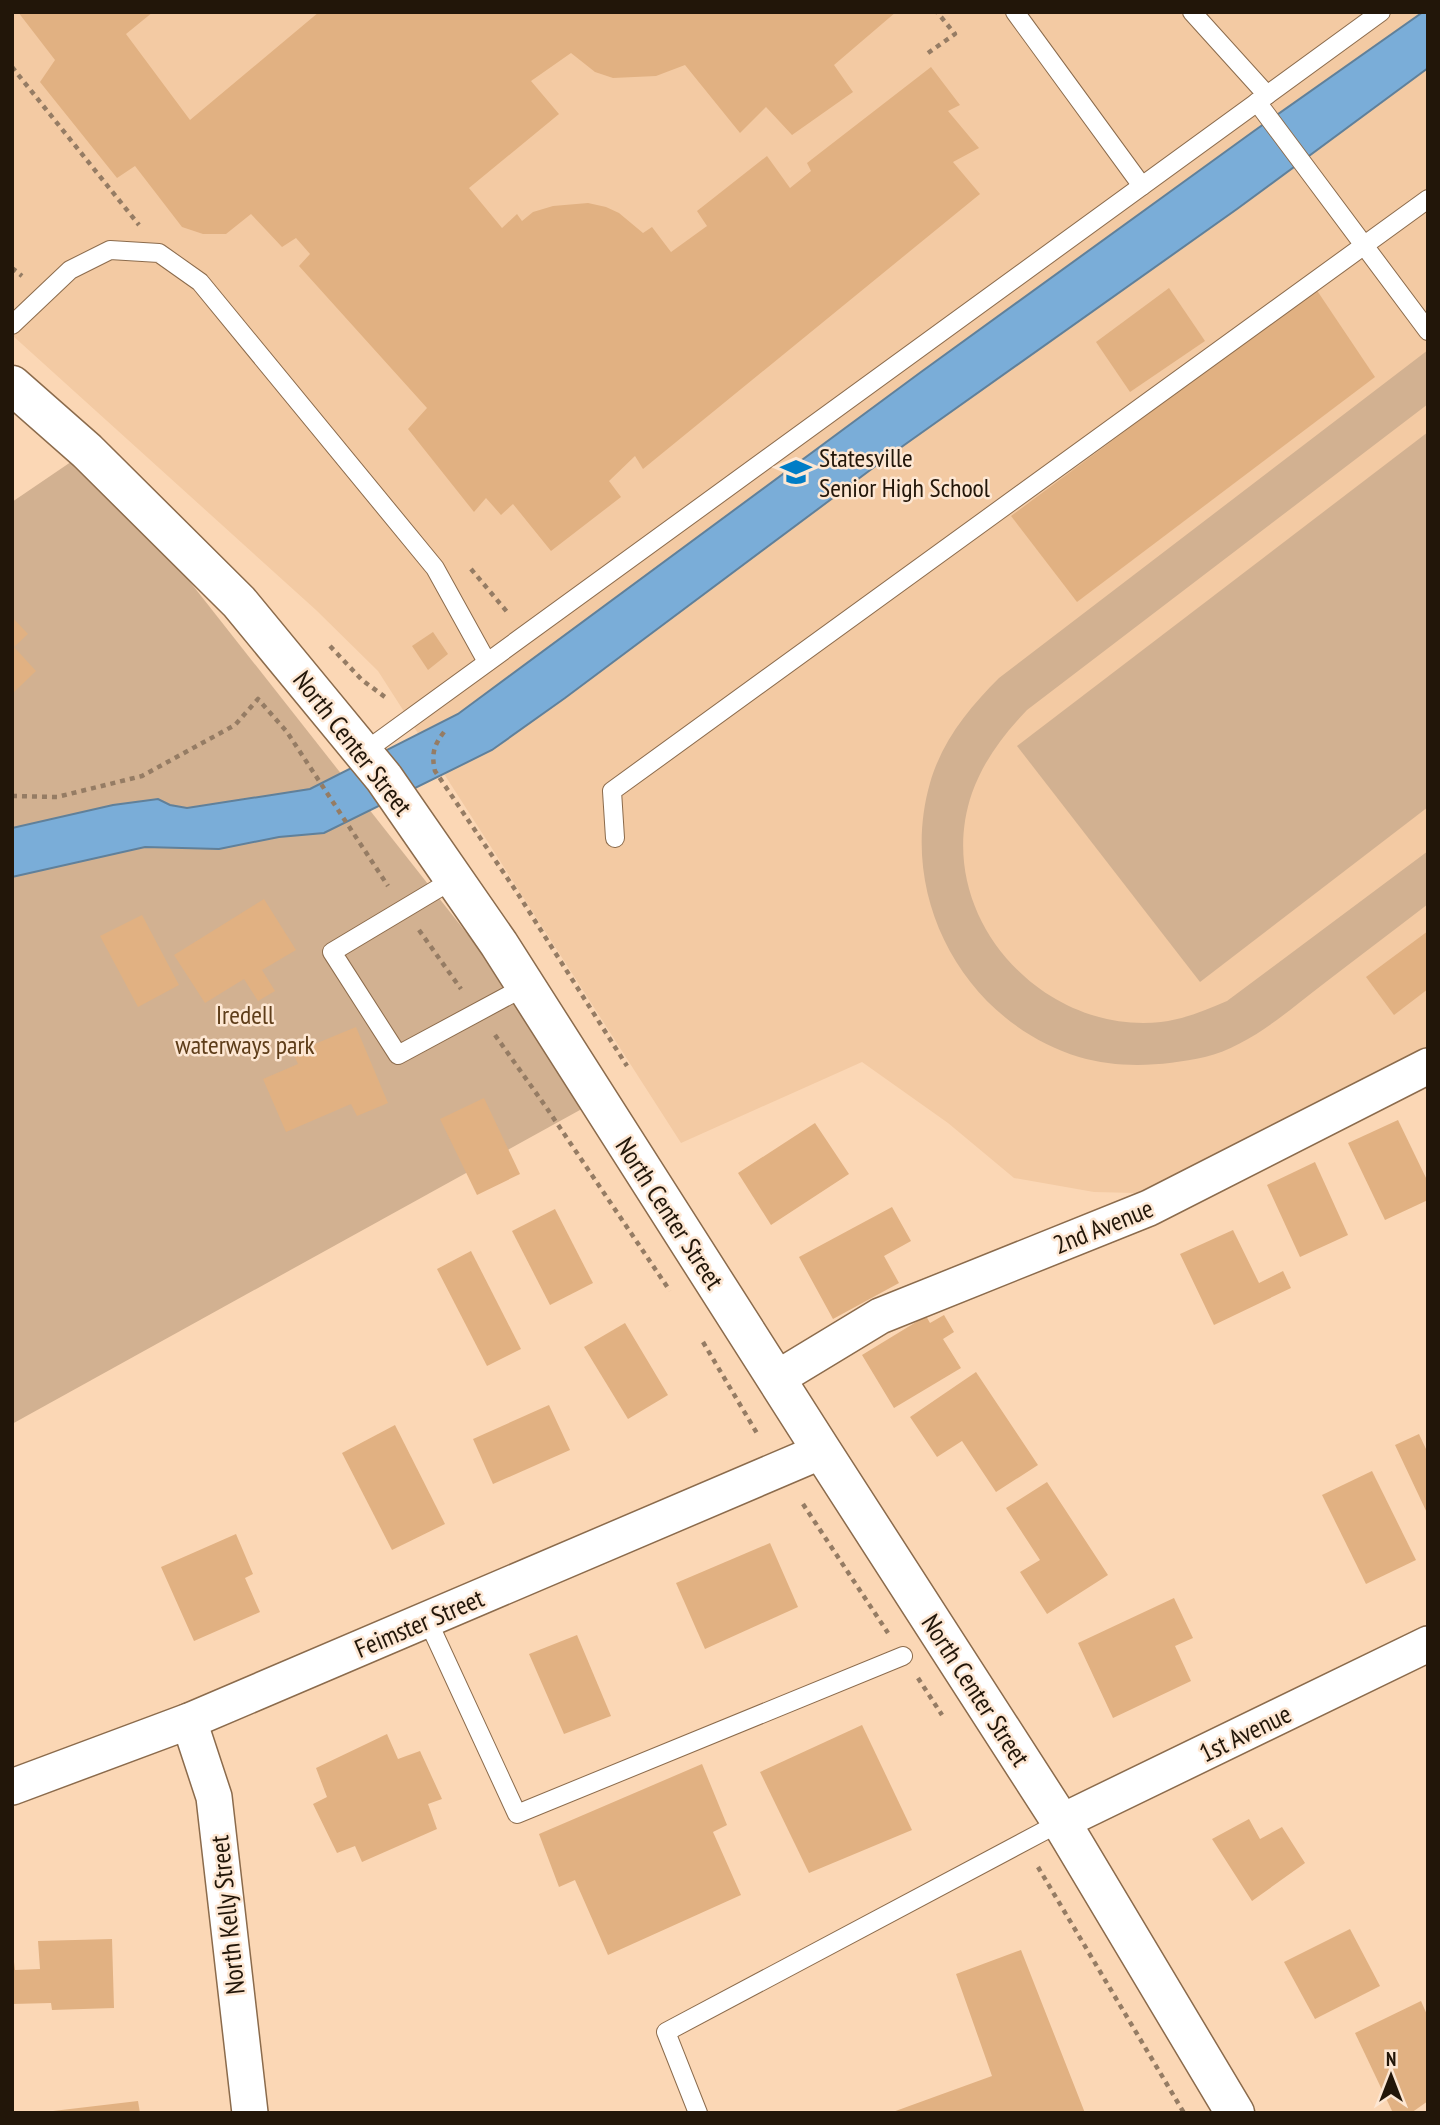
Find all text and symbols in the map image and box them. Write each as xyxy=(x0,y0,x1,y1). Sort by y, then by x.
place label: Statesville Senior High School xyxy=(819,441,990,504)
school or university icon: Statesville Senior High School xyxy=(779,455,813,489)
street label: North Center Street xyxy=(286,664,420,822)
park label: Iredell waterways park xyxy=(175,998,315,1061)
street label: North Center Street xyxy=(609,1131,731,1295)
street label: 2nd Avenue xyxy=(1048,1191,1158,1261)
street label: Feimster Street xyxy=(350,1581,488,1665)
street label: North Center Street xyxy=(915,1608,1037,1772)
street label: 1st Avenue xyxy=(1194,1697,1296,1769)
street label: North Kelly Street xyxy=(202,1834,252,1996)
north arrow xyxy=(1356,2041,1426,2111)
text: N xyxy=(1386,2047,1396,2071)

